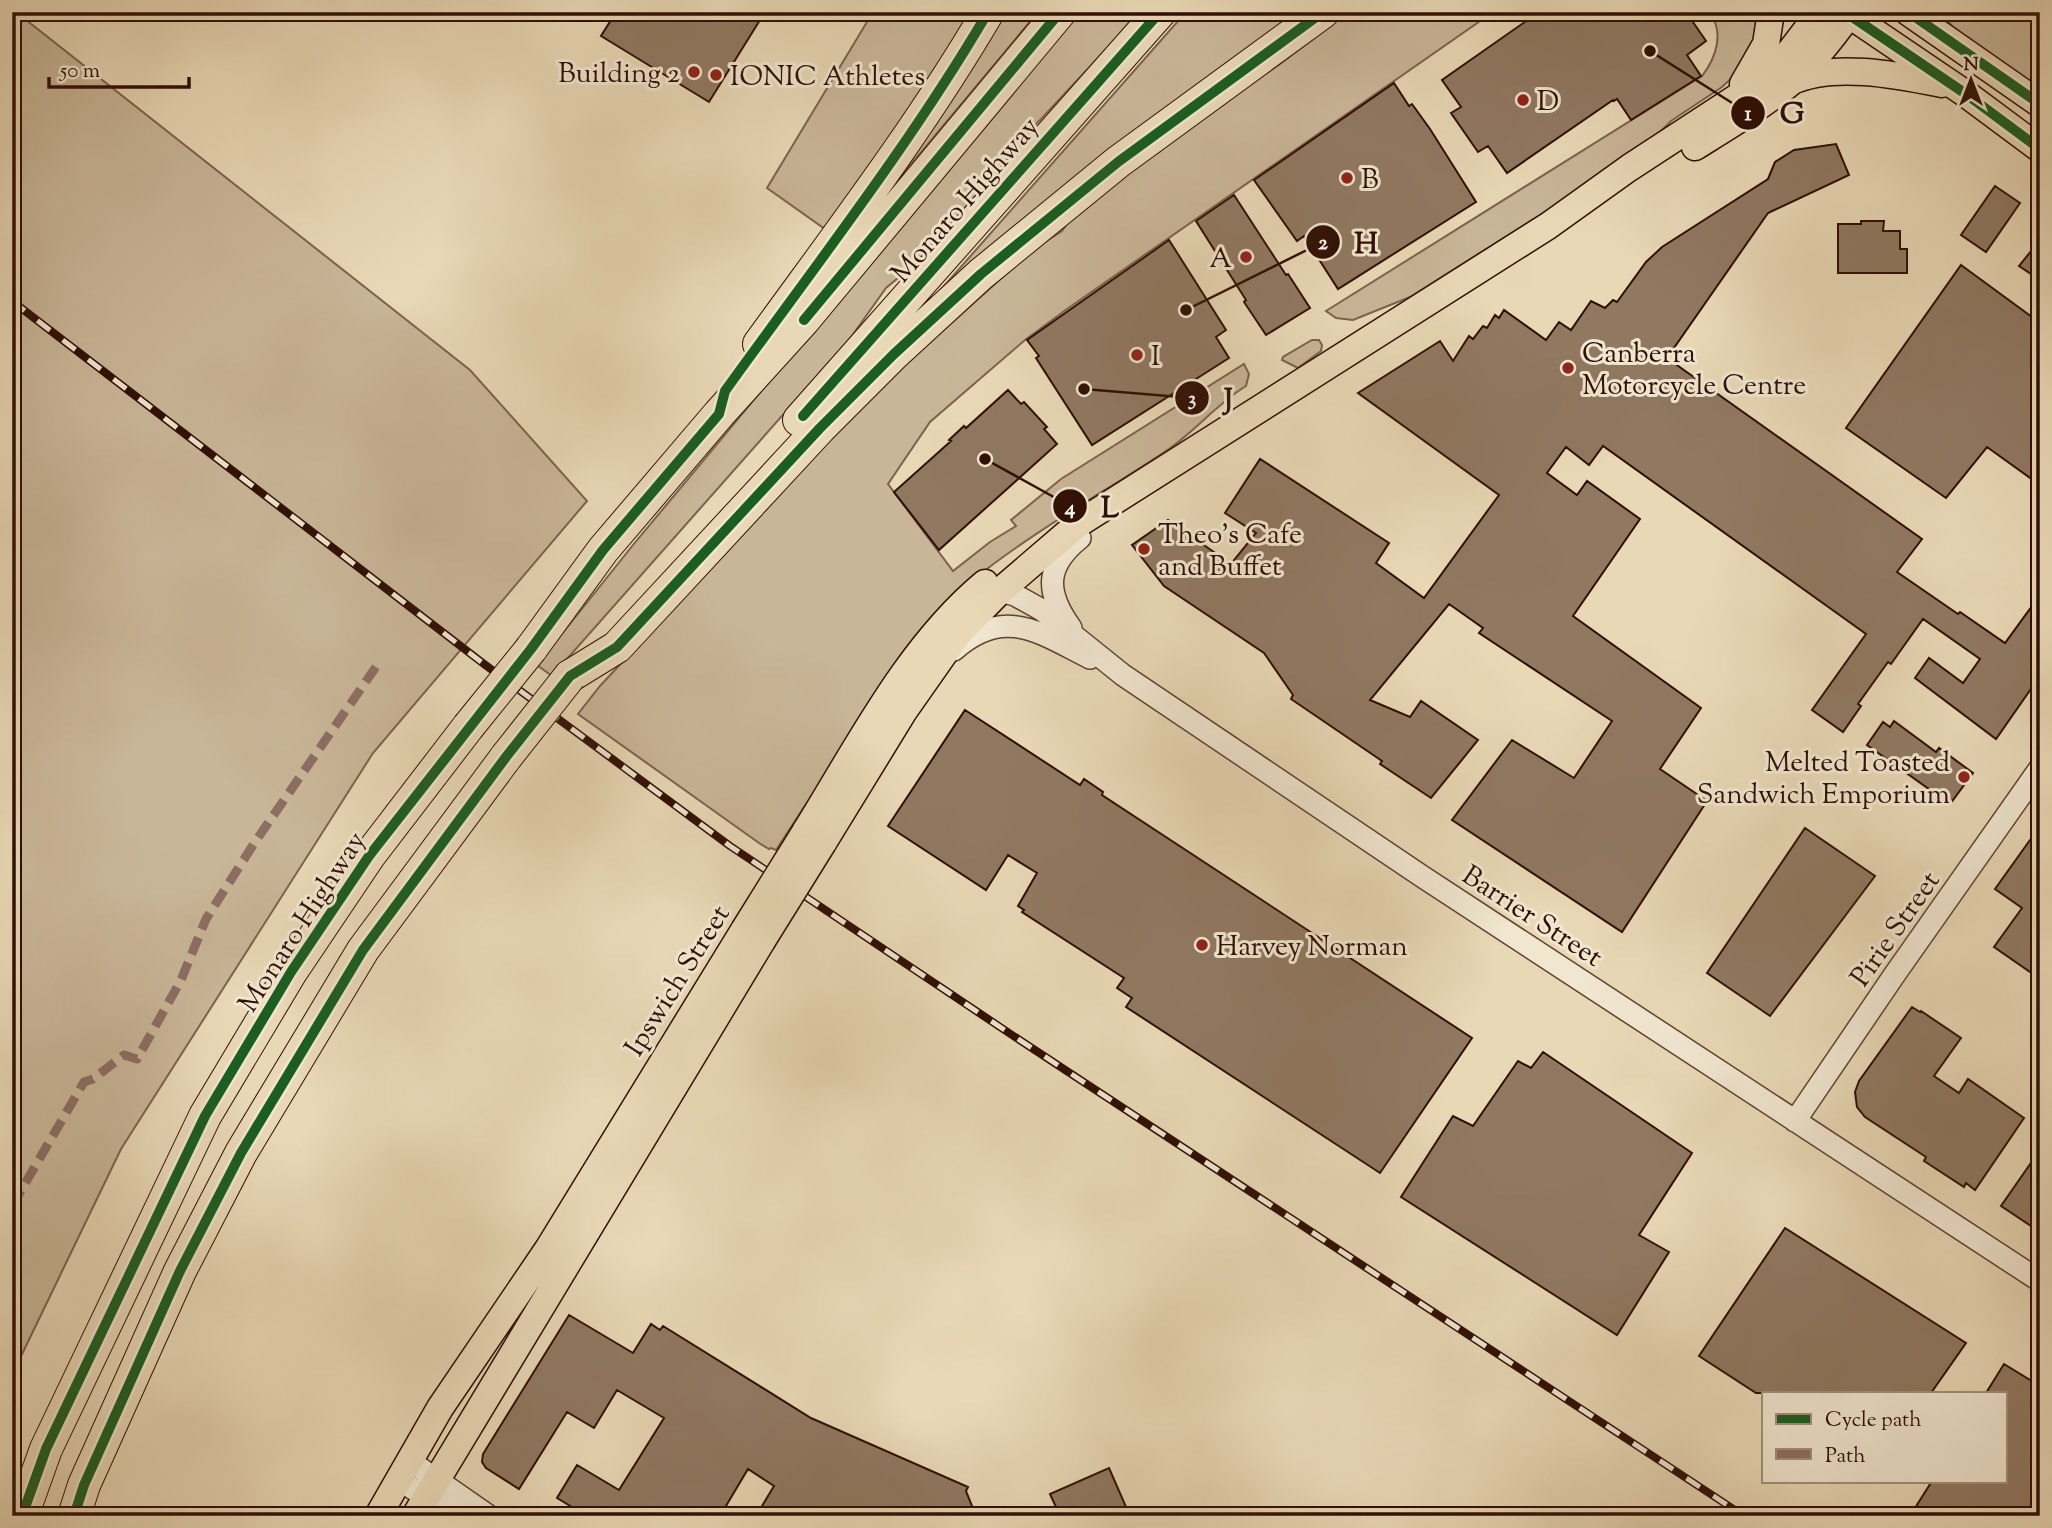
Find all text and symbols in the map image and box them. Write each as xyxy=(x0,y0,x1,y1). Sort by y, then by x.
scale bar xyxy=(49,46,189,90)
north arrow xyxy=(1937,46,2007,116)
text: N xyxy=(1963,52,1979,79)
place label: Building 2 xyxy=(558,55,680,95)
text: 50 m xyxy=(59,57,100,87)
place label: IONIC Athletes xyxy=(730,58,925,98)
marker: Building 2 xyxy=(686,64,702,80)
marker: IONIC Athletes xyxy=(708,67,724,83)
place label: D xyxy=(1537,83,1559,123)
callout: G xyxy=(1730,87,1818,138)
marker: D xyxy=(1515,92,1531,108)
text: G xyxy=(1780,94,1805,137)
text: 1 xyxy=(1744,100,1752,130)
street label: Monaro Highway xyxy=(883,109,1050,293)
place label: B xyxy=(1361,161,1379,201)
marker: B xyxy=(1339,170,1355,186)
callout: H xyxy=(1305,217,1392,268)
text: H xyxy=(1354,224,1378,267)
text: 2 xyxy=(1318,229,1328,259)
place label: A xyxy=(1209,240,1232,280)
marker: A xyxy=(1238,249,1254,265)
place label: Canberra Motorcycle Centre xyxy=(1582,335,1806,407)
place label: I xyxy=(1151,338,1160,378)
marker: I xyxy=(1129,347,1145,363)
marker: Canberra Motorcycle Centre xyxy=(1560,360,1576,376)
callout: J xyxy=(1175,373,1247,424)
text: J xyxy=(1222,380,1233,423)
text: 3 xyxy=(1188,385,1196,415)
callout: L xyxy=(1052,481,1133,532)
text: L xyxy=(1101,488,1119,531)
text: 4 xyxy=(1064,494,1076,524)
place label: Theo's Cafe and Buffet xyxy=(1158,516,1302,588)
marker: Theo's Cafe and Buffet xyxy=(1136,541,1152,557)
place label: Melted Toasted Sandwich Emporium xyxy=(1697,744,1950,816)
marker: Melted Toasted Sandwich Emporium xyxy=(1956,769,1972,785)
street label: Monaro Highway xyxy=(230,824,377,1021)
street label: Barrier Street xyxy=(1453,857,1610,978)
street label: Pirie Street xyxy=(1842,864,1951,996)
street label: Ipswich Street xyxy=(616,898,741,1065)
place label: Harvey Norman xyxy=(1216,928,1408,968)
marker: Harvey Norman xyxy=(1194,937,1210,953)
legend xyxy=(1762,1392,2007,1482)
text: Cycle path xyxy=(1825,1406,1922,1436)
text: Path xyxy=(1825,1442,1866,1472)

